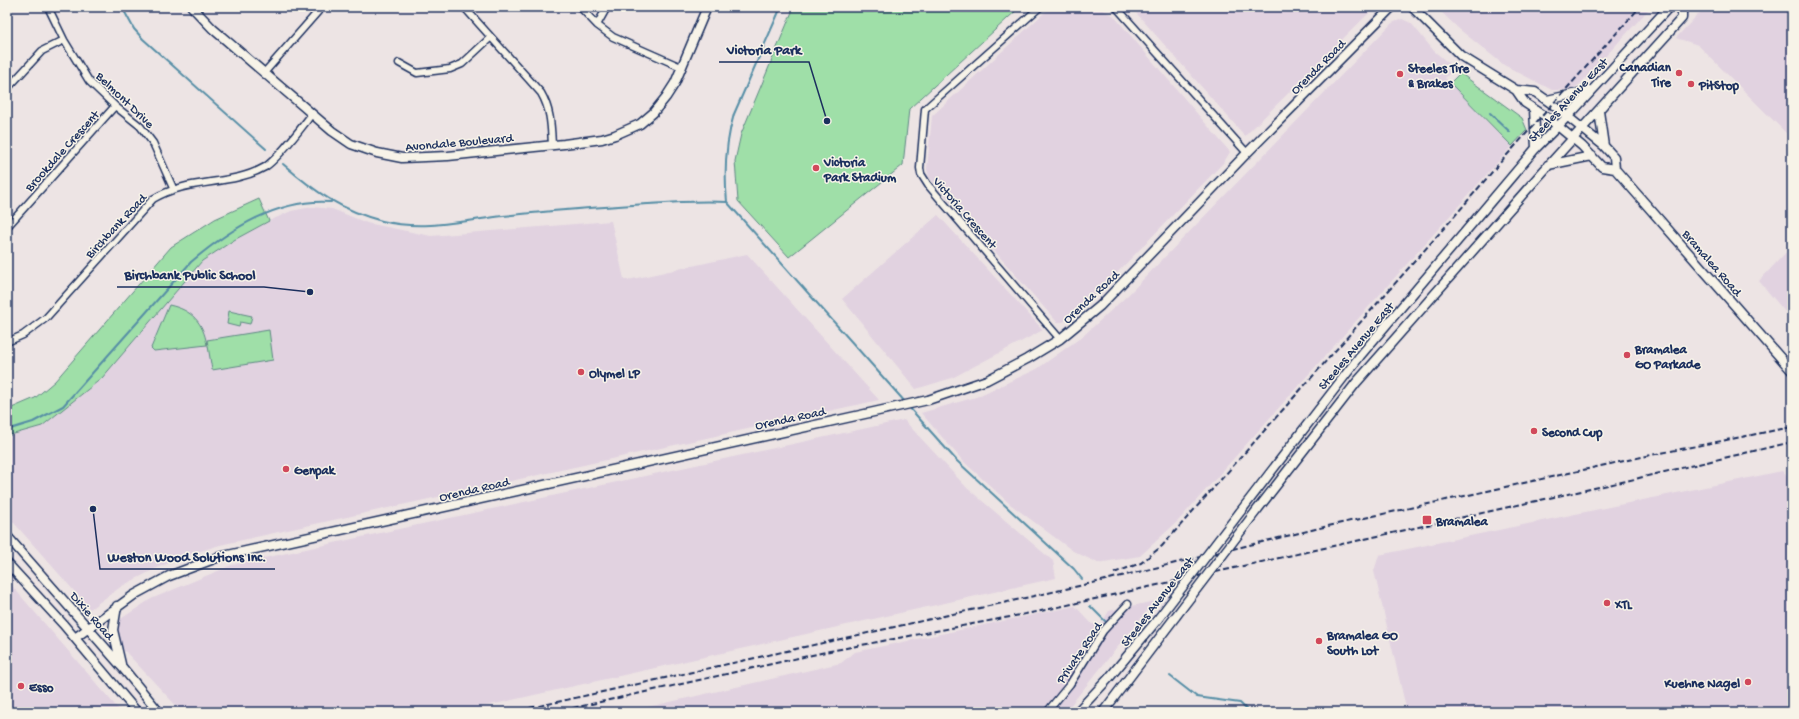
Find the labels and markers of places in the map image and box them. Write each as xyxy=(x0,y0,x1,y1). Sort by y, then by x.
callout: Victoria Park xyxy=(719,36,809,62)
place label: Canadian Tire xyxy=(1619,61,1672,91)
place label: Steeles Tire & Brakes xyxy=(1408,62,1471,92)
marker: Canadian Tire xyxy=(1674,68,1684,78)
marker: Steeles Tire & Brakes xyxy=(1395,69,1405,79)
marker: PitStop xyxy=(1686,79,1696,89)
place label: PitStop xyxy=(1698,79,1739,95)
place label: Victoria Park Stadium xyxy=(823,156,897,186)
marker: Victoria Park Stadium xyxy=(811,163,821,173)
callout: Birchbank Public School xyxy=(117,261,264,287)
place label: Bramalea GO Parkade xyxy=(1634,343,1702,373)
marker: Bramalea GO Parkade xyxy=(1622,350,1632,360)
marker: Olymel LP xyxy=(576,367,586,377)
place label: Olymel LP xyxy=(589,367,641,382)
marker: Second Cup xyxy=(1529,426,1539,436)
place label: Second Cup xyxy=(1542,426,1603,442)
marker: Genpak xyxy=(281,464,291,474)
place label: Genpak xyxy=(294,464,337,480)
marker: Bramalea xyxy=(1421,514,1433,526)
place label: Bramalea xyxy=(1435,515,1488,530)
callout: Weston Wood Solutions Inc. xyxy=(100,543,275,569)
marker: XTL xyxy=(1602,598,1612,608)
place label: XTL xyxy=(1614,598,1633,613)
place label: Bramalea GO South Lot xyxy=(1326,629,1398,659)
marker: Bramalea GO South Lot xyxy=(1314,636,1324,646)
place label: Kuehne Nagel xyxy=(1663,677,1740,692)
marker: Kuehne Nagel xyxy=(1743,677,1753,687)
marker: Esso xyxy=(16,681,26,691)
place label: Esso xyxy=(29,681,54,696)

